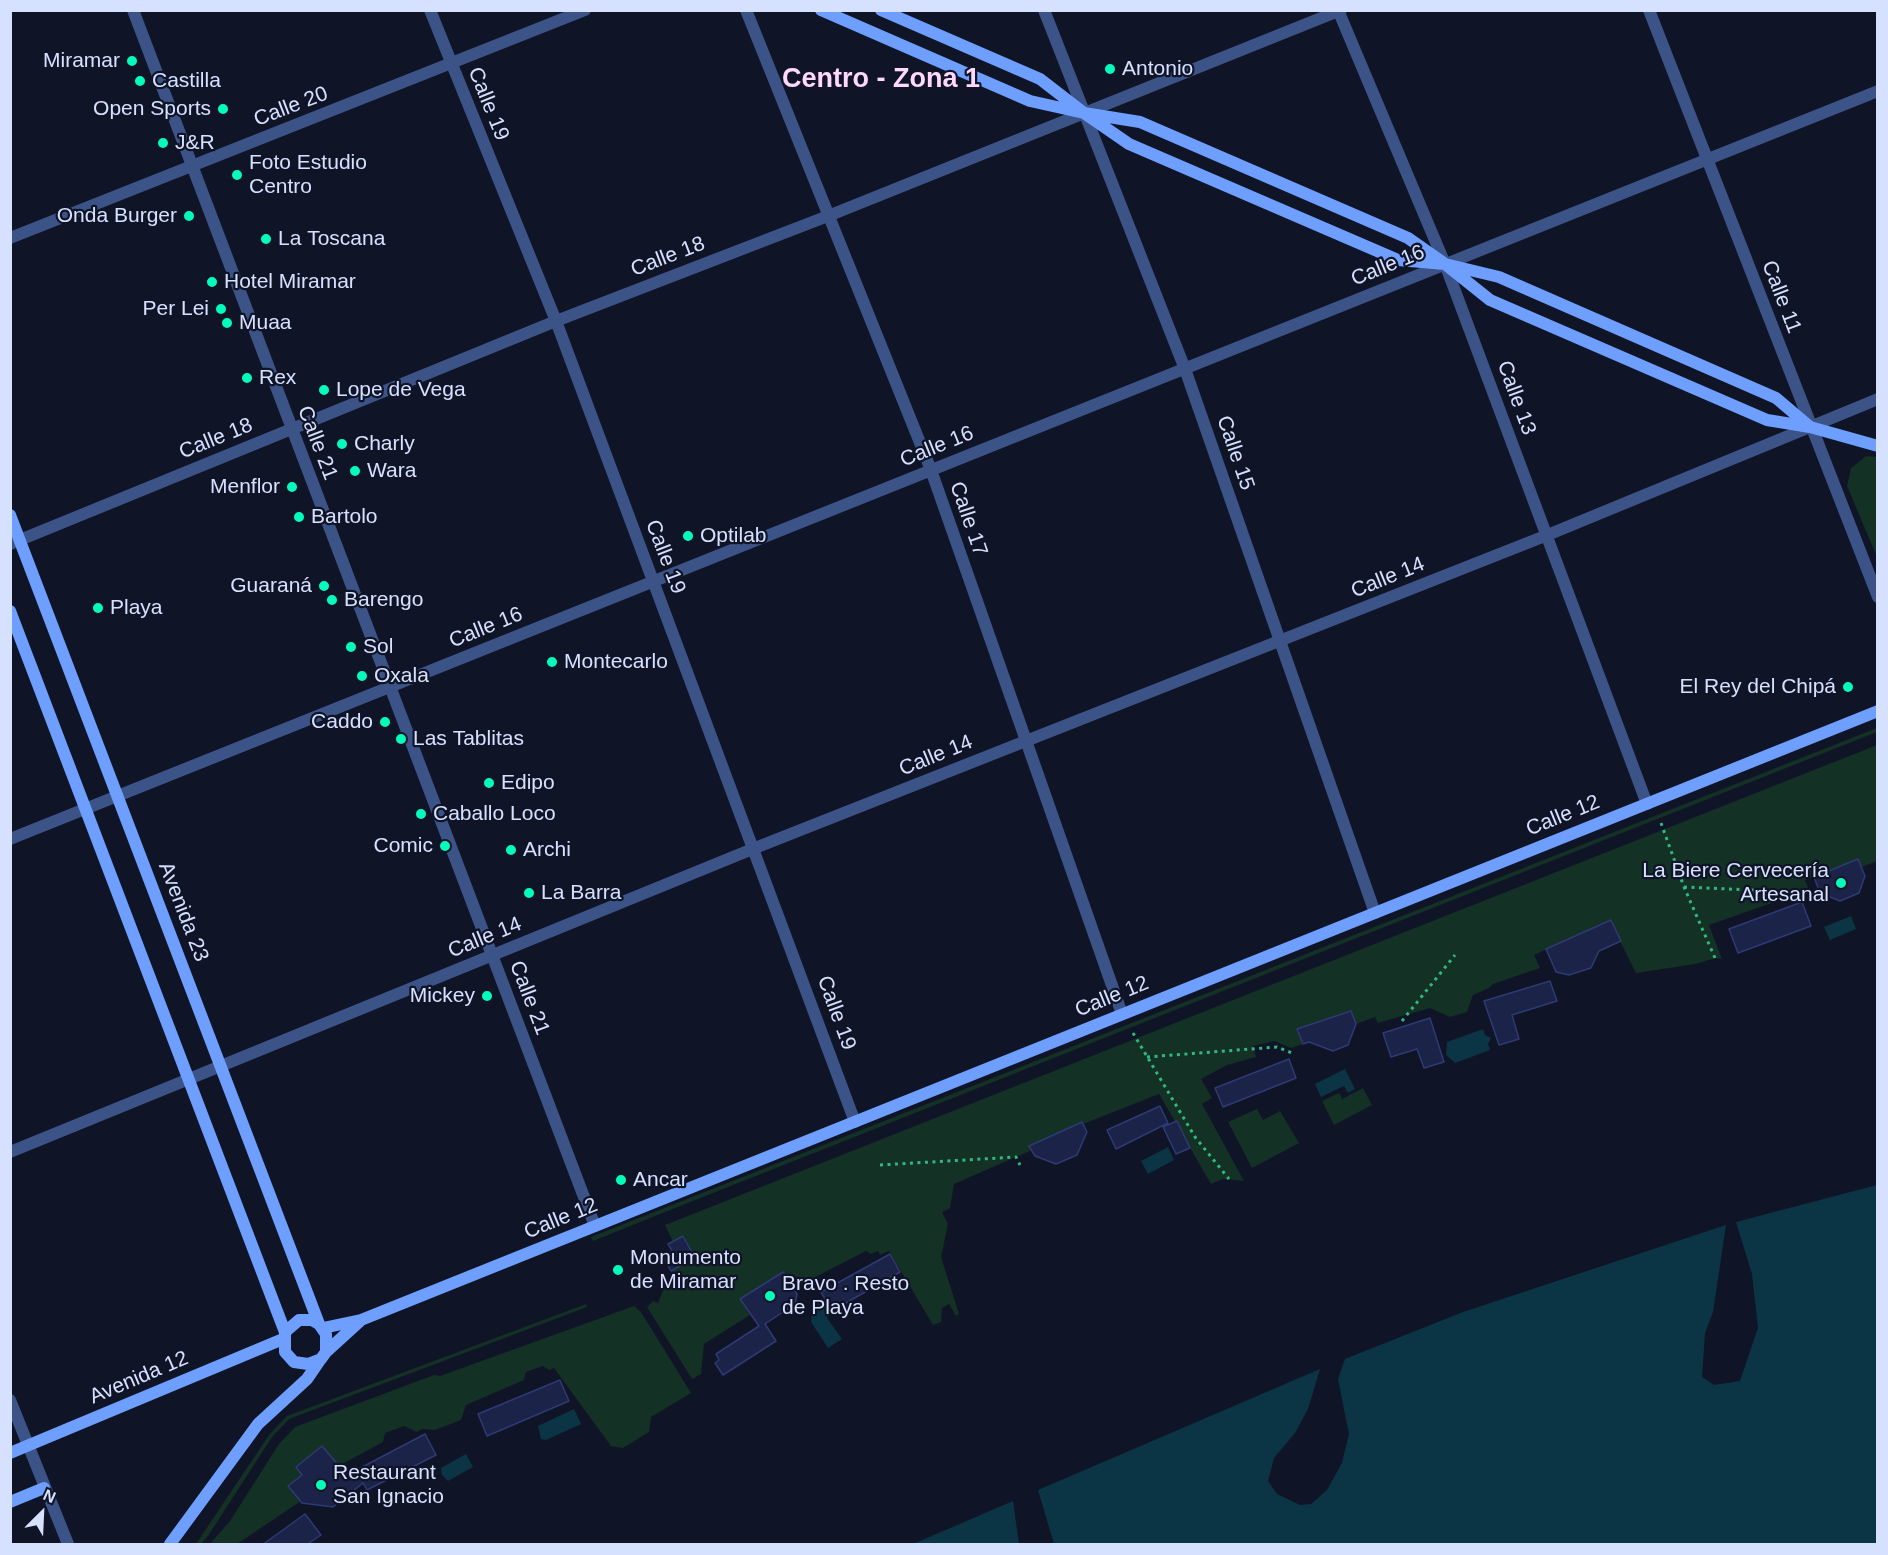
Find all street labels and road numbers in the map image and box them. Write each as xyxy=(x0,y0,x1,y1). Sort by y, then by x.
street label: Calle 19 xyxy=(462,64,514,144)
street label: Calle 20 xyxy=(251,81,331,133)
street label: Calle 18 xyxy=(628,231,708,283)
street label: Calle 16 xyxy=(1348,240,1428,292)
street label: Calle 11 xyxy=(1756,257,1806,337)
street label: Calle 13 xyxy=(1491,357,1541,439)
street label: Calle 21 xyxy=(291,403,343,483)
street label: Calle 15 xyxy=(1211,412,1259,494)
street label: Calle 18 xyxy=(176,413,256,465)
street label: Calle 16 xyxy=(897,421,977,473)
street label: Calle 17 xyxy=(944,478,992,560)
street label: Calle 19 xyxy=(639,517,691,597)
street label: Calle 14 xyxy=(1348,552,1428,604)
street label: Calle 16 xyxy=(446,602,526,654)
street label: Calle 14 xyxy=(896,730,976,782)
street label: Calle 12 xyxy=(1523,790,1603,842)
street label: Avenida 23 xyxy=(152,859,214,965)
street label: Calle 14 xyxy=(445,912,525,964)
street label: Calle 21 xyxy=(503,958,555,1038)
street label: Calle 12 xyxy=(1072,971,1152,1023)
street label: Calle 19 xyxy=(811,972,861,1054)
street label: Calle 12 xyxy=(521,1193,601,1245)
street label: Avenida 12 xyxy=(86,1346,192,1410)

